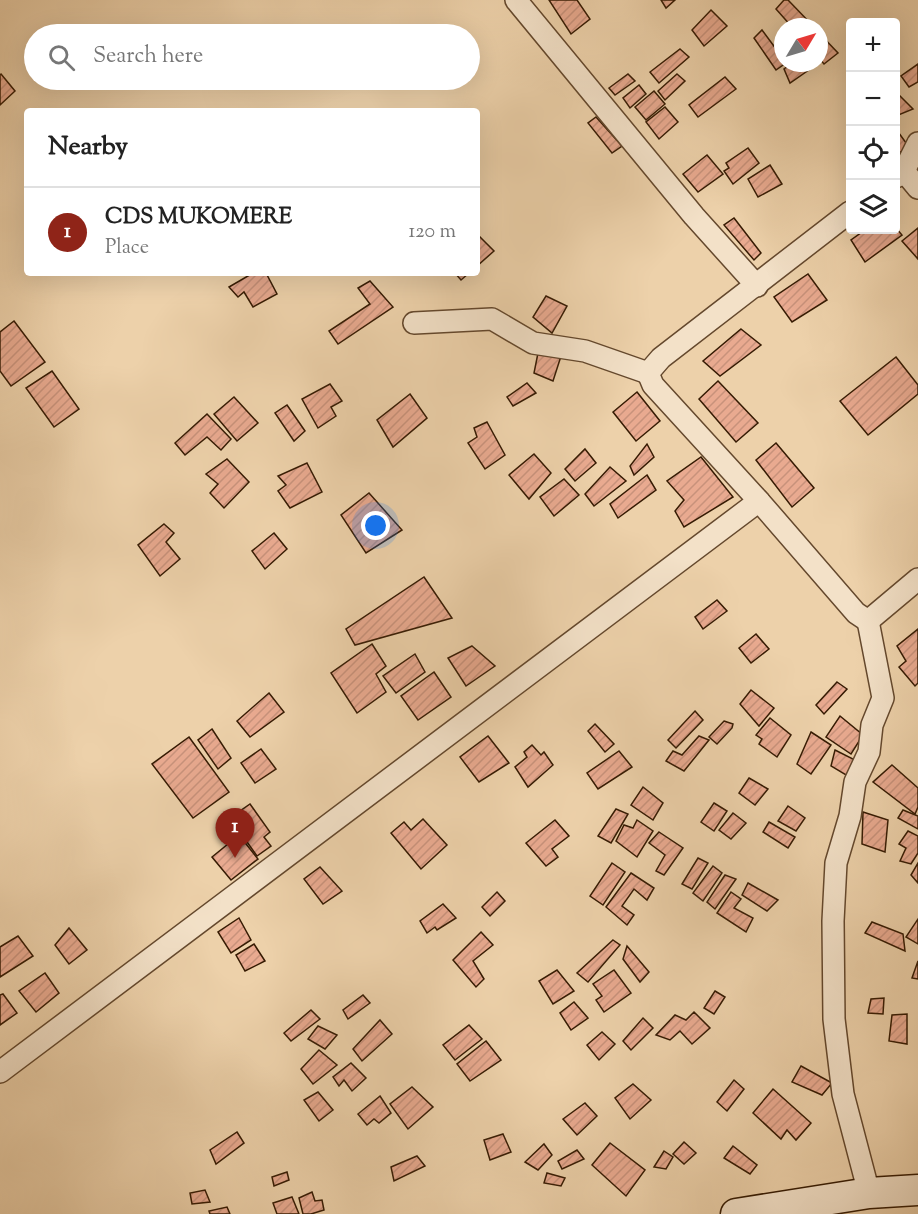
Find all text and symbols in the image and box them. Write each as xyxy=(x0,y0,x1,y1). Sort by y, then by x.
north arrow xyxy=(774,18,828,72)
map controls xyxy=(846,18,900,234)
button: + xyxy=(846,18,900,72)
search box xyxy=(24,24,480,90)
icon: search xyxy=(45,41,78,74)
text: Search here xyxy=(93,41,203,73)
button: − xyxy=(846,72,900,126)
button: locate xyxy=(846,126,900,180)
text: Nearby xyxy=(48,129,128,166)
button: layers xyxy=(846,180,900,234)
text: CDS MUKOMERE xyxy=(105,202,292,234)
text: 1 xyxy=(64,218,71,247)
text: 120 m xyxy=(408,218,456,247)
text: Place xyxy=(105,234,149,263)
your location xyxy=(361,511,390,540)
pin: 1 xyxy=(216,808,254,858)

